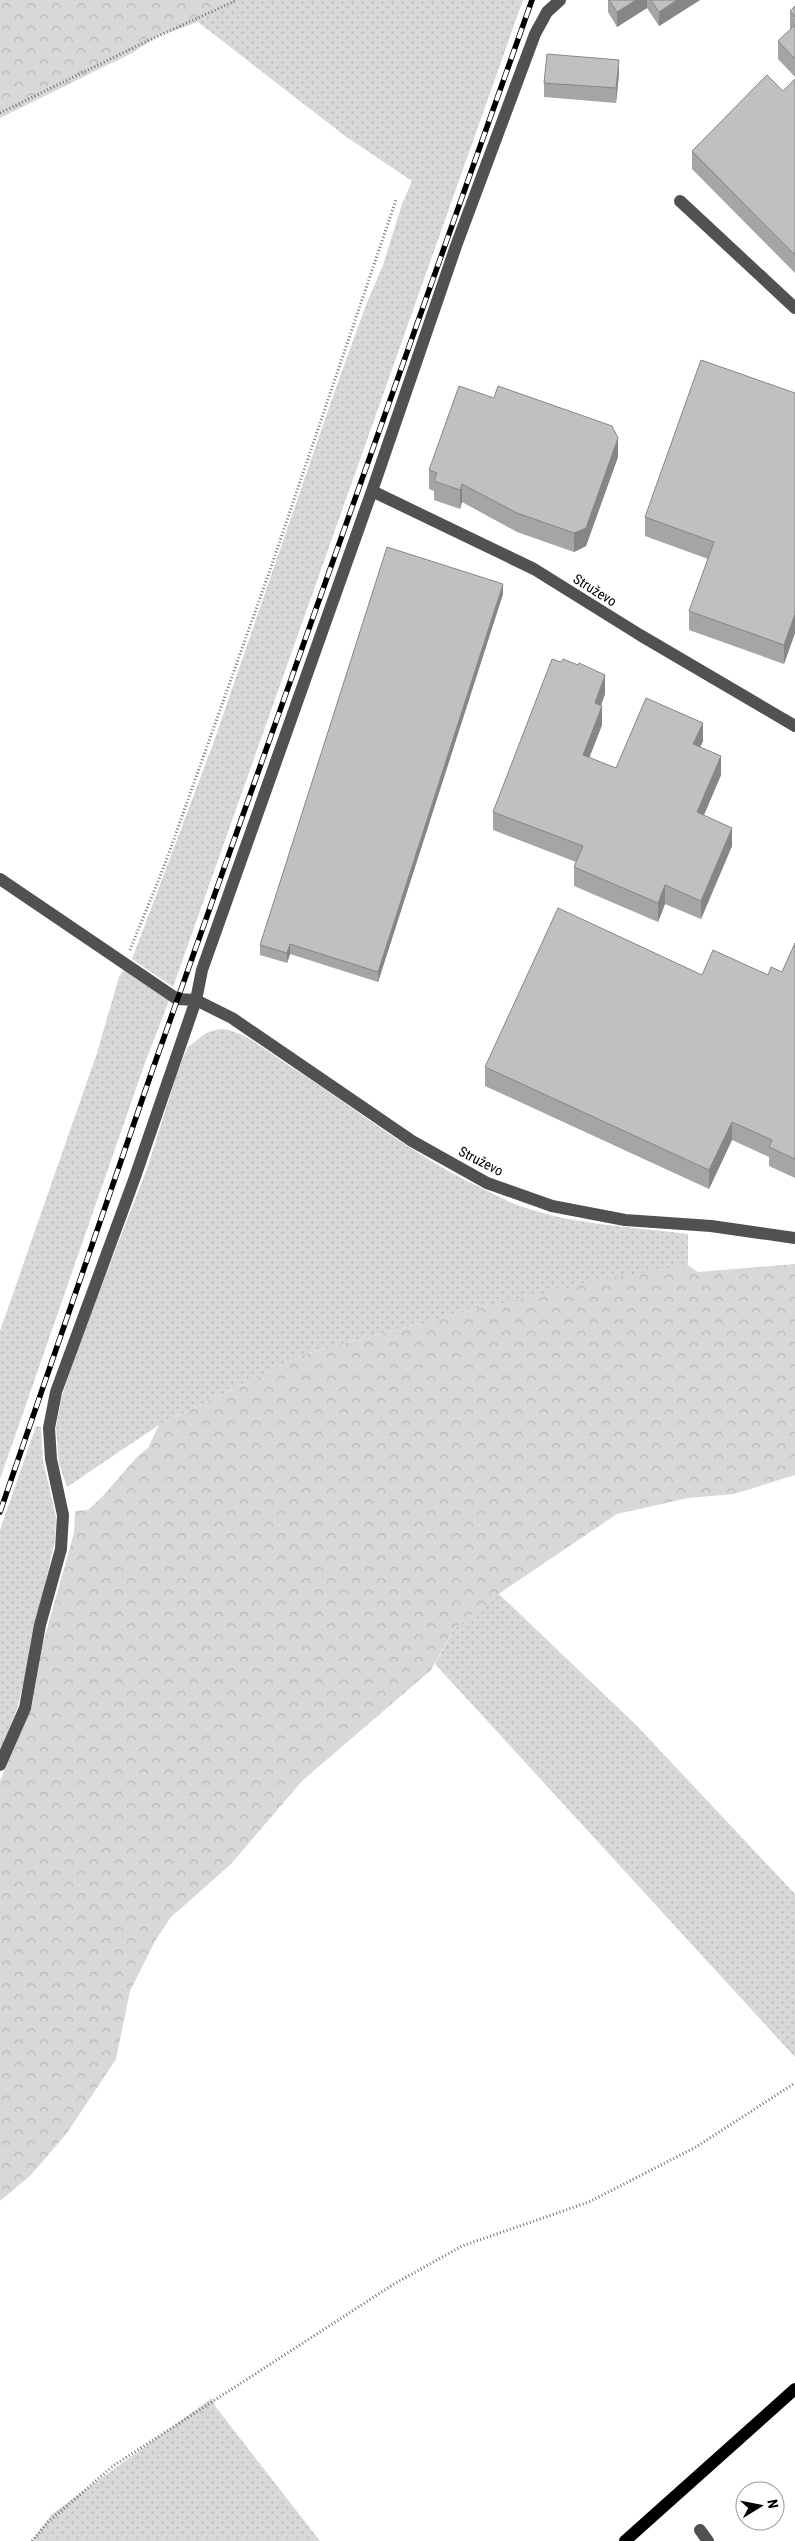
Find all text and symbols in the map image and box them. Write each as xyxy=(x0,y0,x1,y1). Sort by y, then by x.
street label: Struževo xyxy=(570,571,620,609)
street label: Struževo xyxy=(456,1143,506,1179)
north arrow xyxy=(735,2481,785,2531)
text: N xyxy=(764,2498,781,2509)

